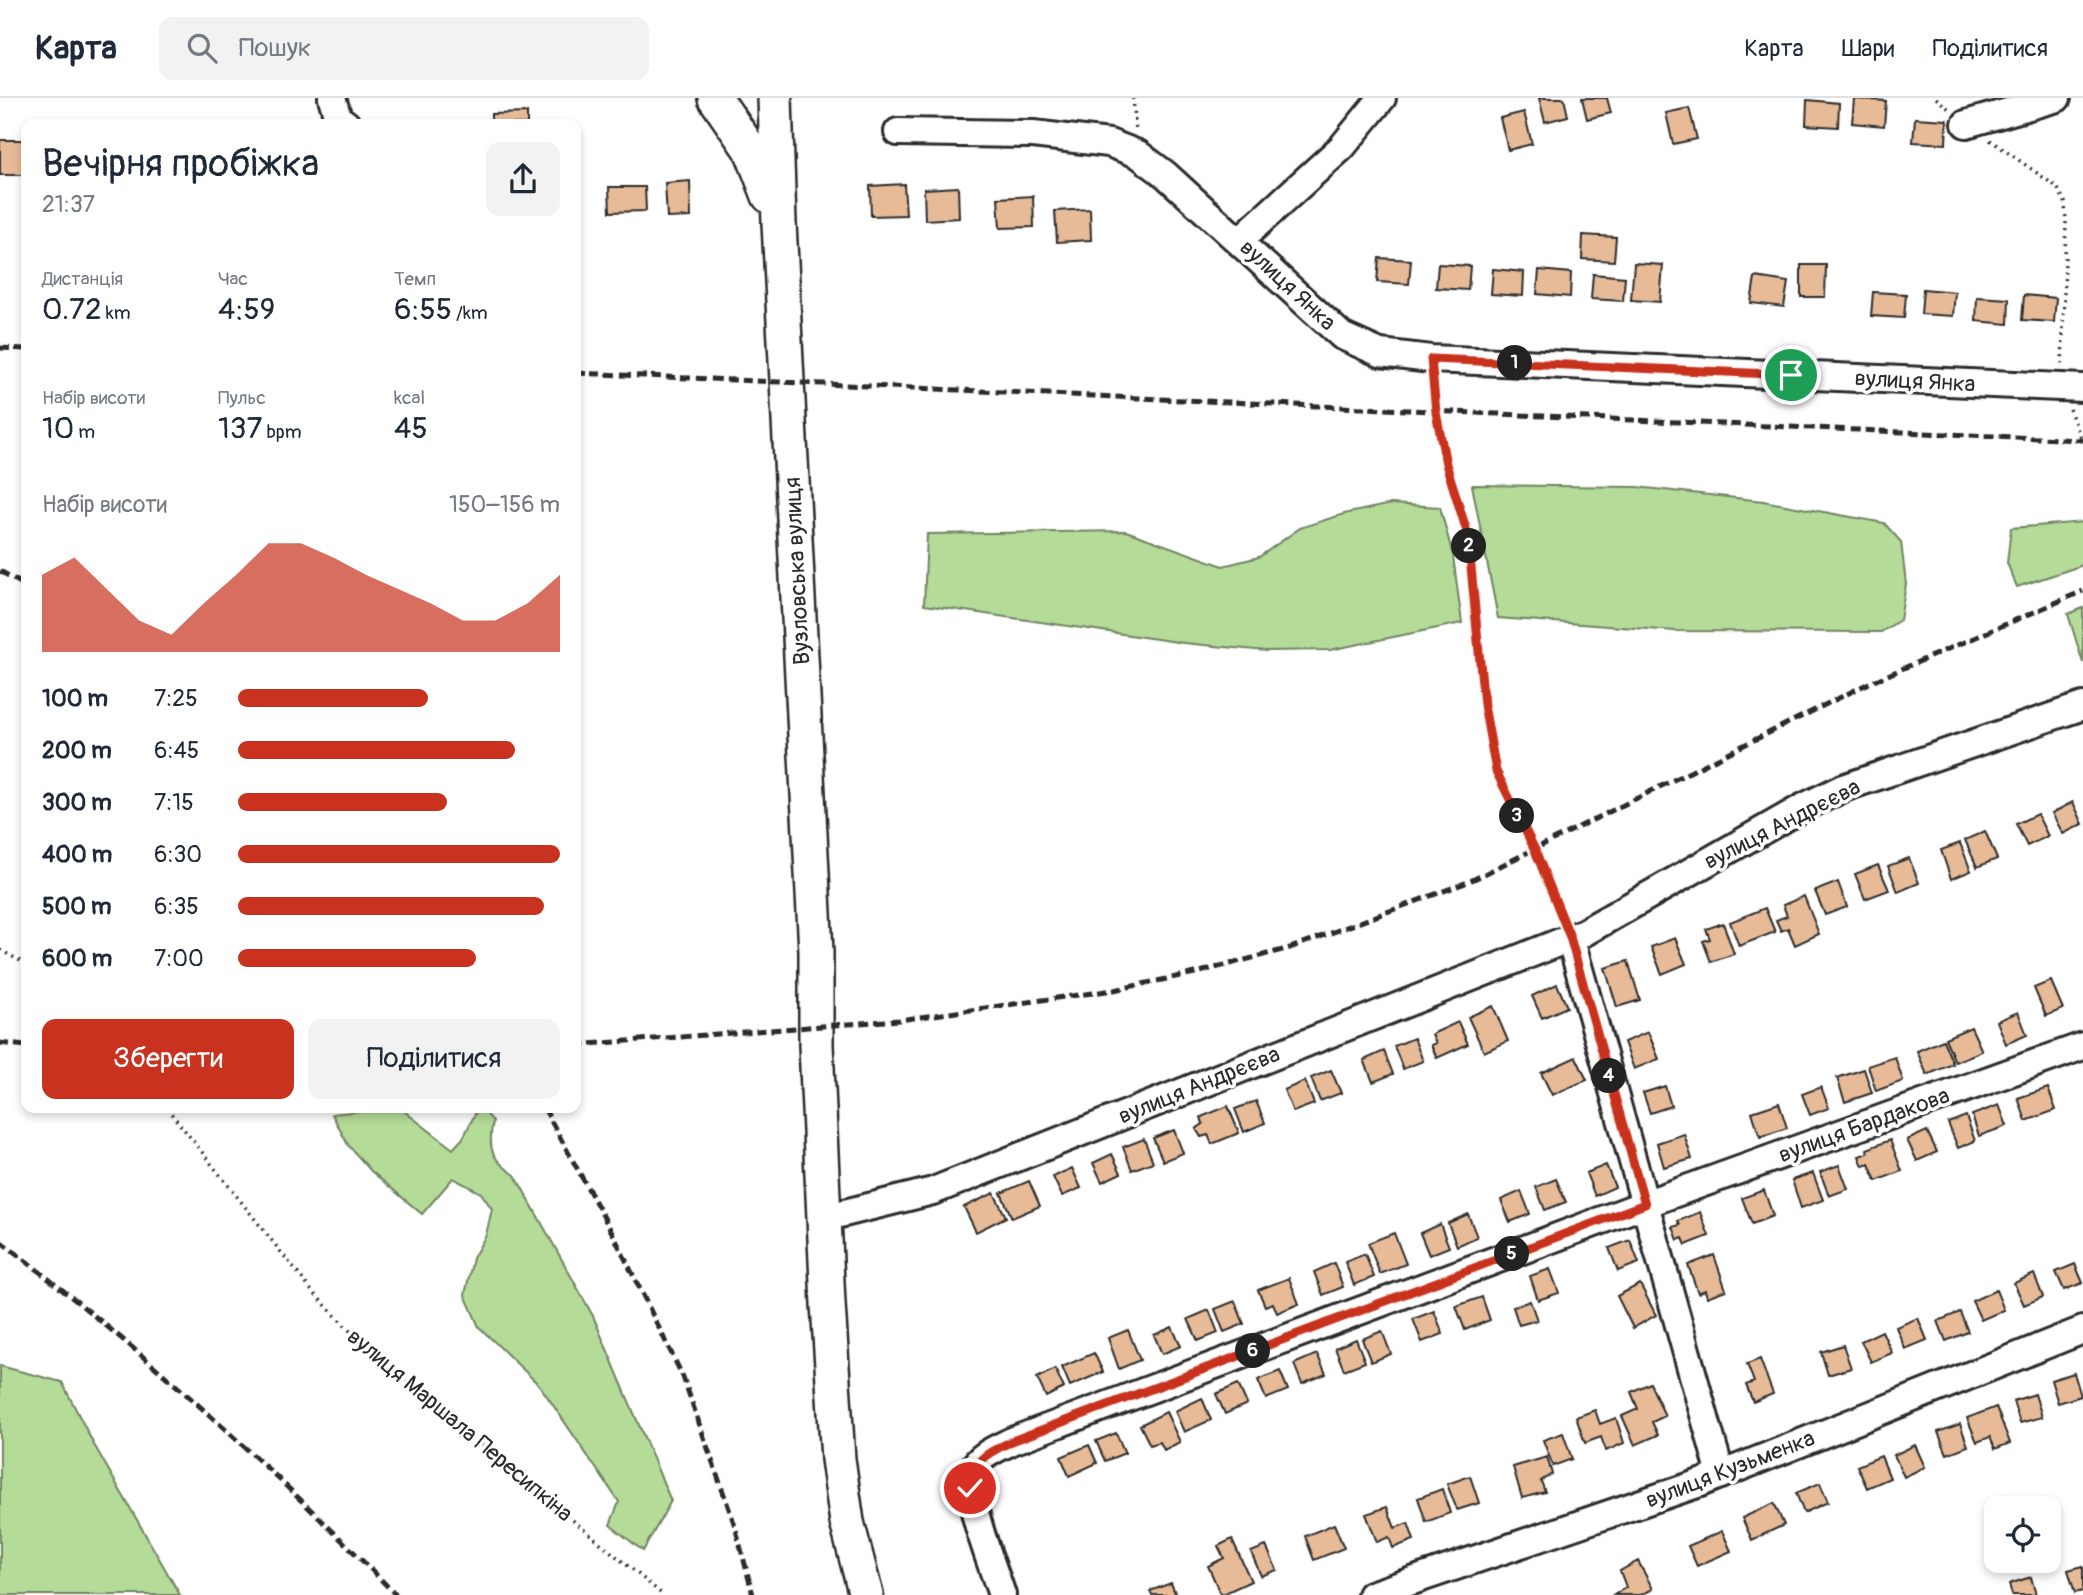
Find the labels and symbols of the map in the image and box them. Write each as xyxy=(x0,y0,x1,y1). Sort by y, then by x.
street label: вулиця Янка xyxy=(1234,233,1342,337)
pin: 1 xyxy=(1498,345,1532,380)
pin xyxy=(1761,345,1821,405)
street label: вулиця Янка xyxy=(1854,363,1976,399)
street label: Вузловська вулиця xyxy=(778,476,816,666)
pin: 2 xyxy=(1452,528,1486,564)
street label: вулиця Андрєєва xyxy=(1699,772,1865,876)
pin: 3 xyxy=(1500,798,1534,834)
street label: вулиця Андрєєва xyxy=(1114,1039,1284,1131)
pin: 4 xyxy=(1592,1058,1626,1094)
street label: вулиця Бардакова xyxy=(1775,1081,1953,1169)
pin: 5 xyxy=(1494,1236,1530,1272)
street label: вулиця Маршала Пересипкіна xyxy=(341,1322,579,1528)
pin: 6 xyxy=(1236,1334,1270,1368)
street label: вулиця Кузьменка xyxy=(1641,1423,1819,1515)
pin xyxy=(940,1458,1000,1518)

